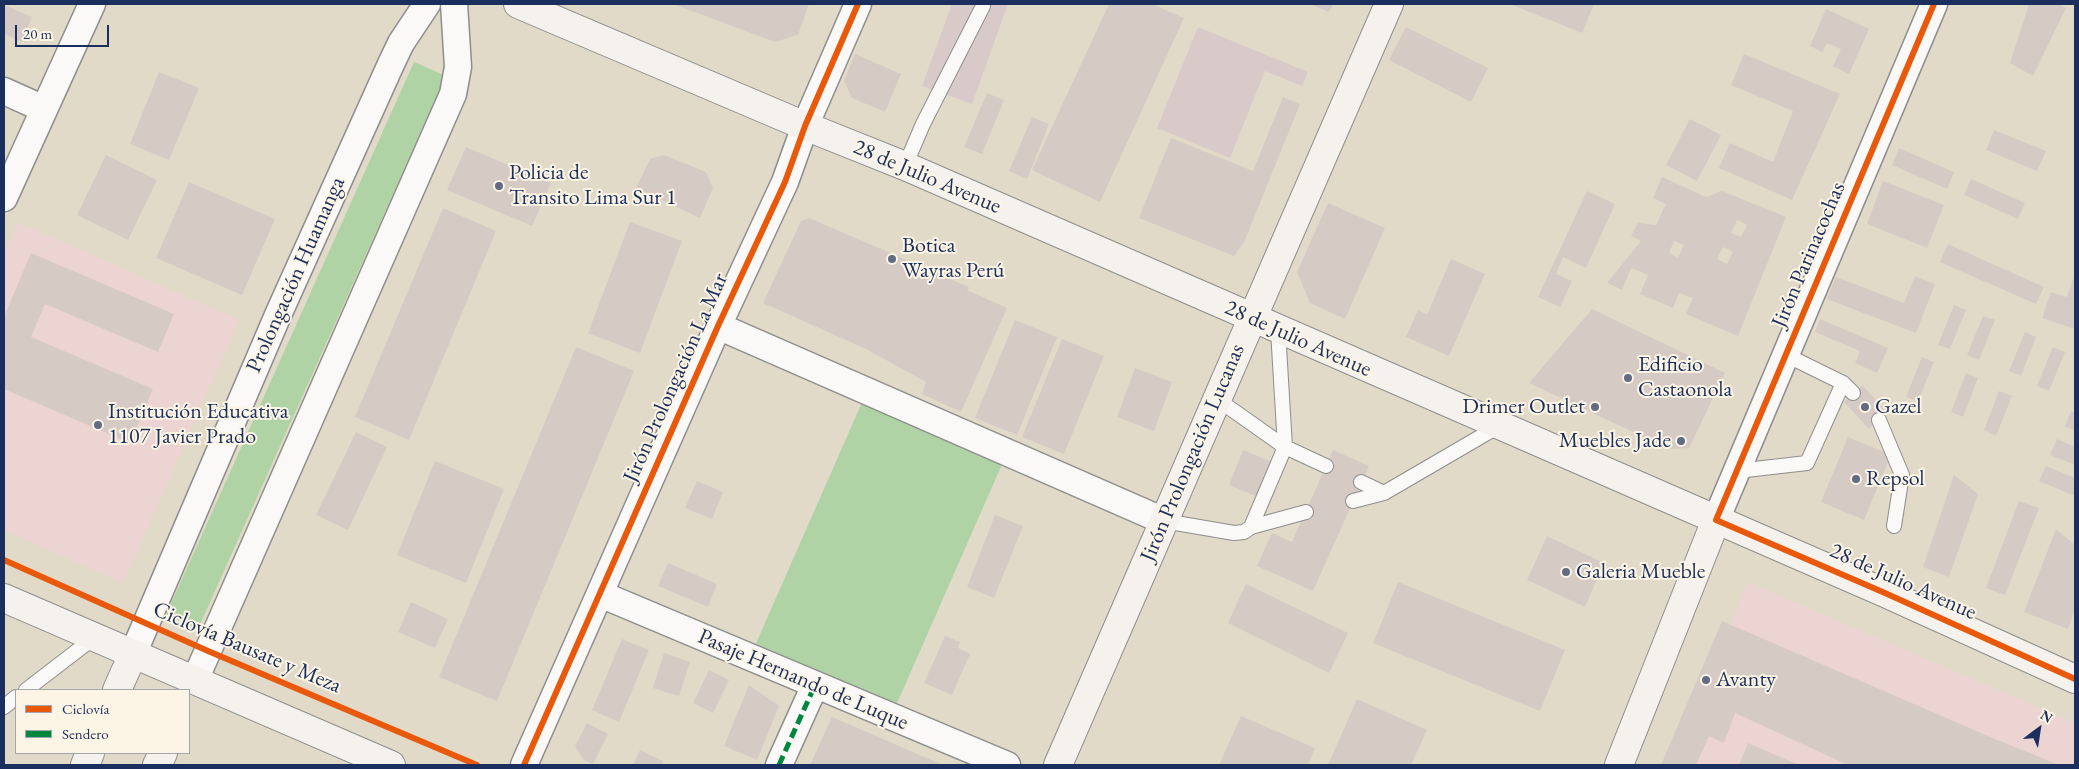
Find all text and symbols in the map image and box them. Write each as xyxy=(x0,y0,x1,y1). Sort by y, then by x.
scale bar xyxy=(18,15,111,47)
text: 20 m xyxy=(23,24,52,43)
street label: 28 de Julio Avenue xyxy=(849,134,1005,220)
place label: Policia de Transito Lima Sur 1 xyxy=(509,160,677,212)
street label: Prolongación Huamanga xyxy=(241,173,351,377)
street label: Jirón Parinacochas xyxy=(1766,178,1852,332)
marker: Policia de Transito Lima Sur 1 xyxy=(493,180,505,192)
place label: Botica Wayras Perú xyxy=(902,233,1004,284)
marker: Botica Wayras Perú xyxy=(886,253,898,265)
street label: Jirón Prolongación La Mar xyxy=(618,269,734,487)
street label: 28 de Julio Avenue xyxy=(1221,295,1375,383)
street label: Jirón Prolongación Lucanas xyxy=(1135,340,1251,566)
place label: Edificio Castaonola xyxy=(1638,352,1732,404)
marker: Edificio Castaonola xyxy=(1622,372,1634,384)
place label: Drimer Outlet xyxy=(1462,394,1585,420)
place label: Gazel xyxy=(1875,394,1922,420)
place label: Institución Educativa 1107 Javier Prado xyxy=(108,399,289,451)
marker: Drimer Outlet xyxy=(1589,401,1601,413)
marker: Gazel xyxy=(1859,401,1871,413)
marker: Institución Educativa 1107 Javier Prado xyxy=(92,419,104,431)
place label: Muebles Jade xyxy=(1559,428,1671,454)
marker: Muebles Jade xyxy=(1675,435,1687,447)
place label: Repsol xyxy=(1866,466,1925,492)
marker: Repsol xyxy=(1850,473,1862,485)
street label: 28 de Julio Avenue xyxy=(1826,538,1980,626)
place label: Galeria Mueble xyxy=(1576,559,1705,585)
marker: Galeria Mueble xyxy=(1560,566,1572,578)
street label: Ciclovía Bausate y Meza xyxy=(149,596,345,700)
street label: Pasaje Hernando de Luque xyxy=(694,624,912,736)
place label: Avanty xyxy=(1716,667,1776,693)
marker: Avanty xyxy=(1700,674,1712,686)
legend xyxy=(15,689,190,754)
text: Ciclovía xyxy=(62,699,109,718)
north arrow xyxy=(2014,704,2064,754)
text: N xyxy=(2037,706,2056,727)
text: Sendero xyxy=(62,724,109,743)

